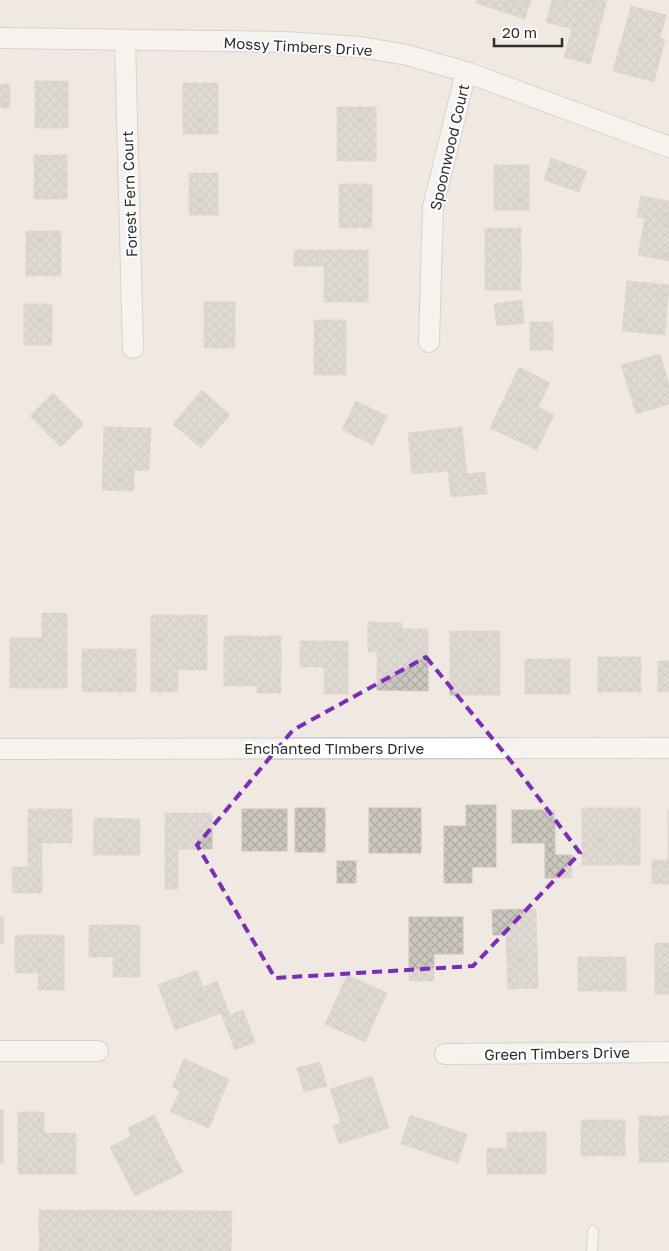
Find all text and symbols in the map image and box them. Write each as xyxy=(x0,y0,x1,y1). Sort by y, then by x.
scale bar xyxy=(494,15,562,47)
text: 20 m xyxy=(502,23,537,41)
street label: Mossy Timbers Drive xyxy=(223,33,373,59)
street label: Spoonwood Court xyxy=(426,82,472,212)
street label: Forest Fern Court xyxy=(118,130,140,258)
street label: Enchanted Timbers Drive xyxy=(244,739,424,757)
street label: Green Timbers Drive xyxy=(484,1043,630,1063)

